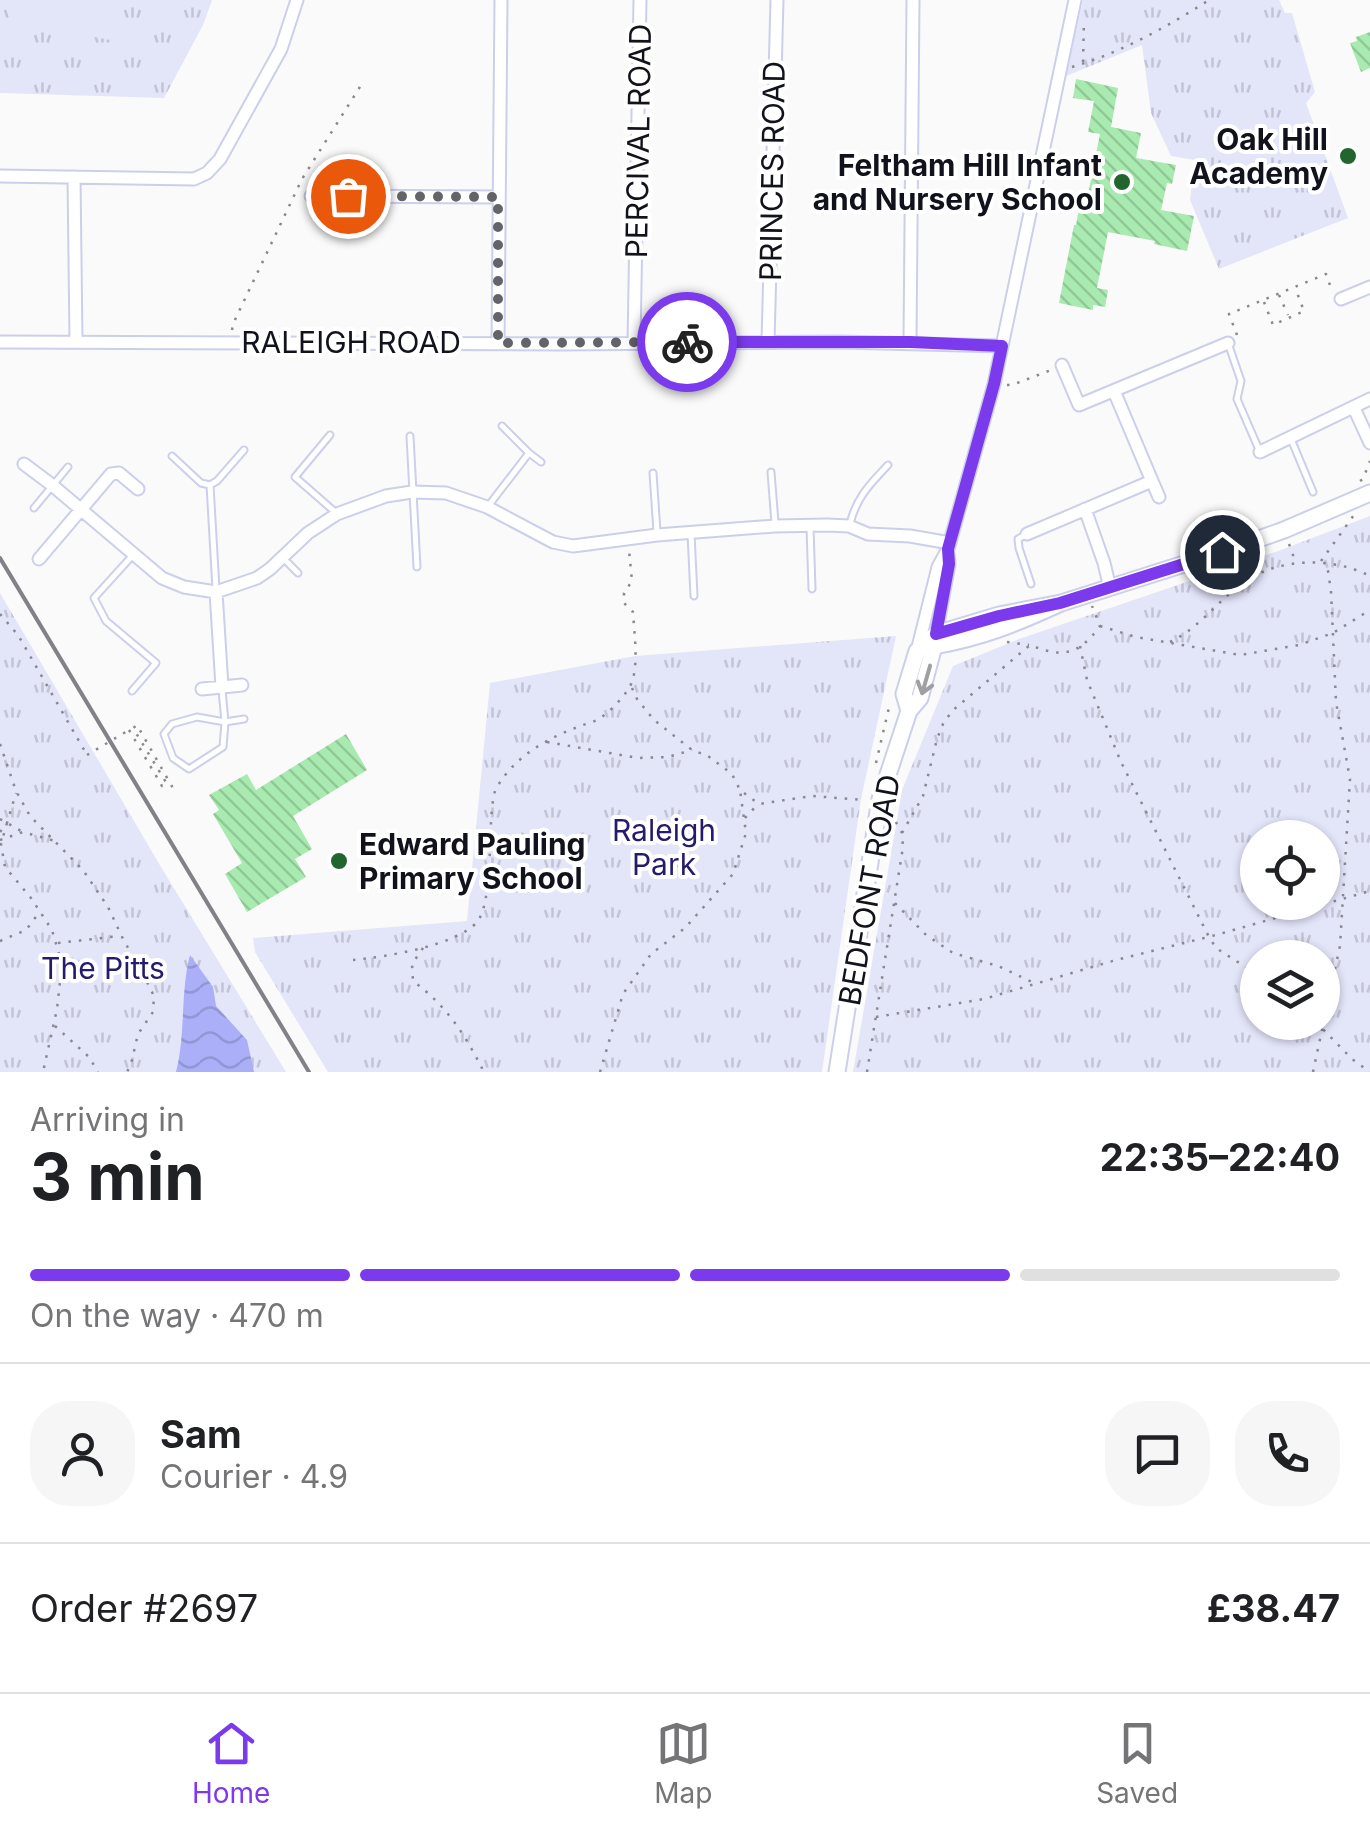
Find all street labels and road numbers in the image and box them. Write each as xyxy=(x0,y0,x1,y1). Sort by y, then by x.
street label: PERCIVAL ROAD xyxy=(618,23,658,259)
street label: PRINCES ROAD xyxy=(752,61,792,281)
street label: RALEIGH ROAD xyxy=(241,324,461,360)
street label: BEDFONT ROAD xyxy=(831,772,907,1008)

